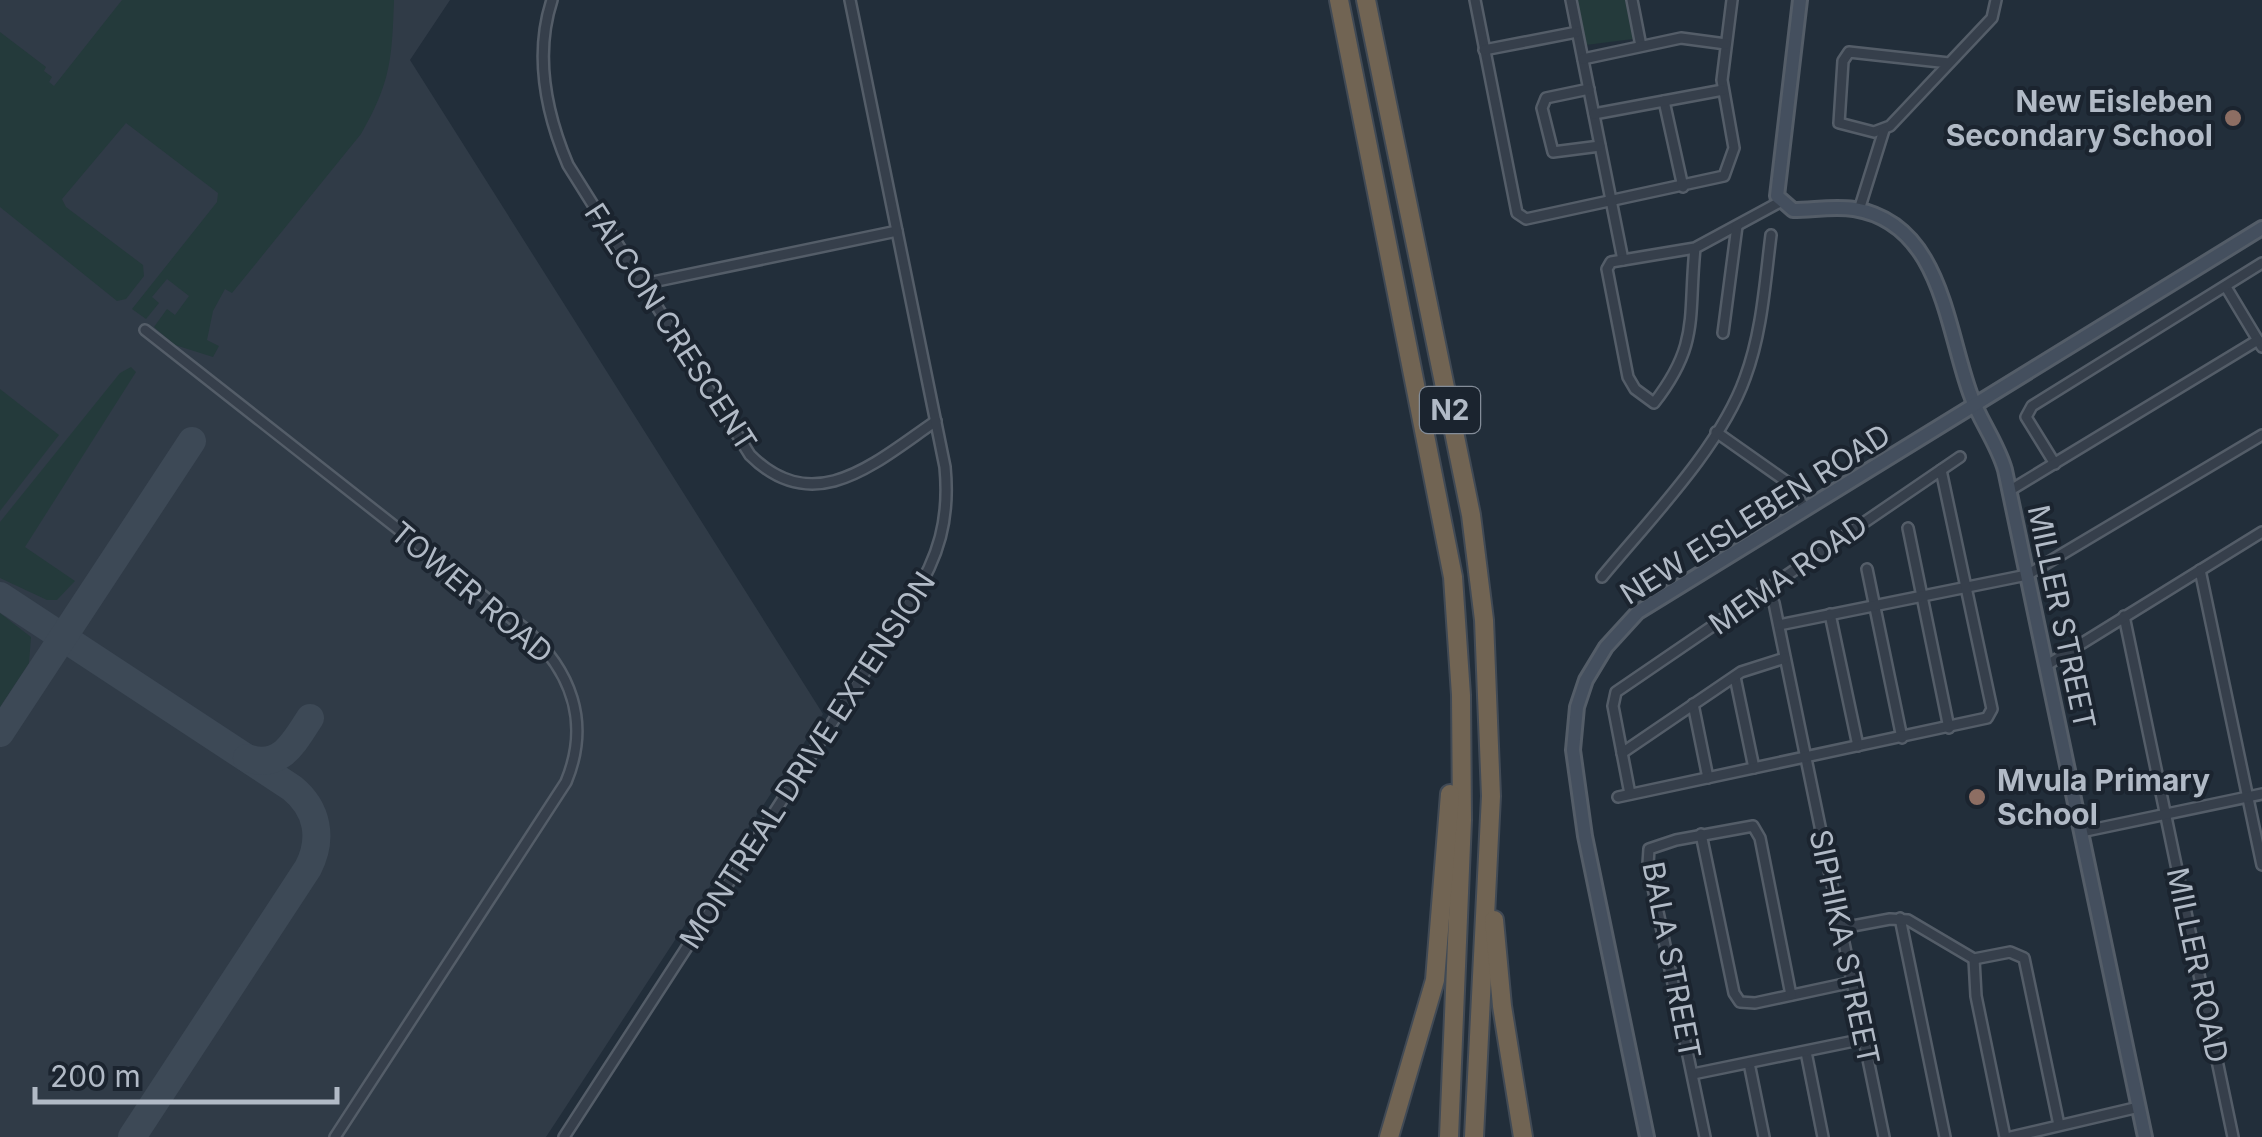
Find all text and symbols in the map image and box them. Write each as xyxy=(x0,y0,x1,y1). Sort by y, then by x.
place label: New Eisleben Secondary School xyxy=(1946,83,2213,153)
marker: New Eisleben Secondary School xyxy=(2222,107,2244,129)
street label: FALCON CRESCENT xyxy=(577,196,765,458)
road number: N2 xyxy=(1420,387,1480,433)
street label: NEW EISLEBEN ROAD xyxy=(1613,416,1897,612)
street label: MILLER STREET xyxy=(2021,502,2103,732)
street label: MEMA ROAD xyxy=(1702,506,1874,642)
street label: TOWER ROAD xyxy=(384,514,560,670)
street label: MONTREAL DRIVE EXTENSION xyxy=(672,565,942,955)
place label: Mvula Primary School xyxy=(1997,762,2210,832)
marker: Mvula Primary School xyxy=(1966,786,1988,808)
street label: SIPHIKA STREET xyxy=(1802,826,1888,1068)
street label: BALA STREET xyxy=(1635,859,1709,1061)
street label: MILLER ROAD xyxy=(2160,864,2236,1066)
scale bar xyxy=(35,1042,338,1104)
text: 200 m xyxy=(50,1058,141,1094)

